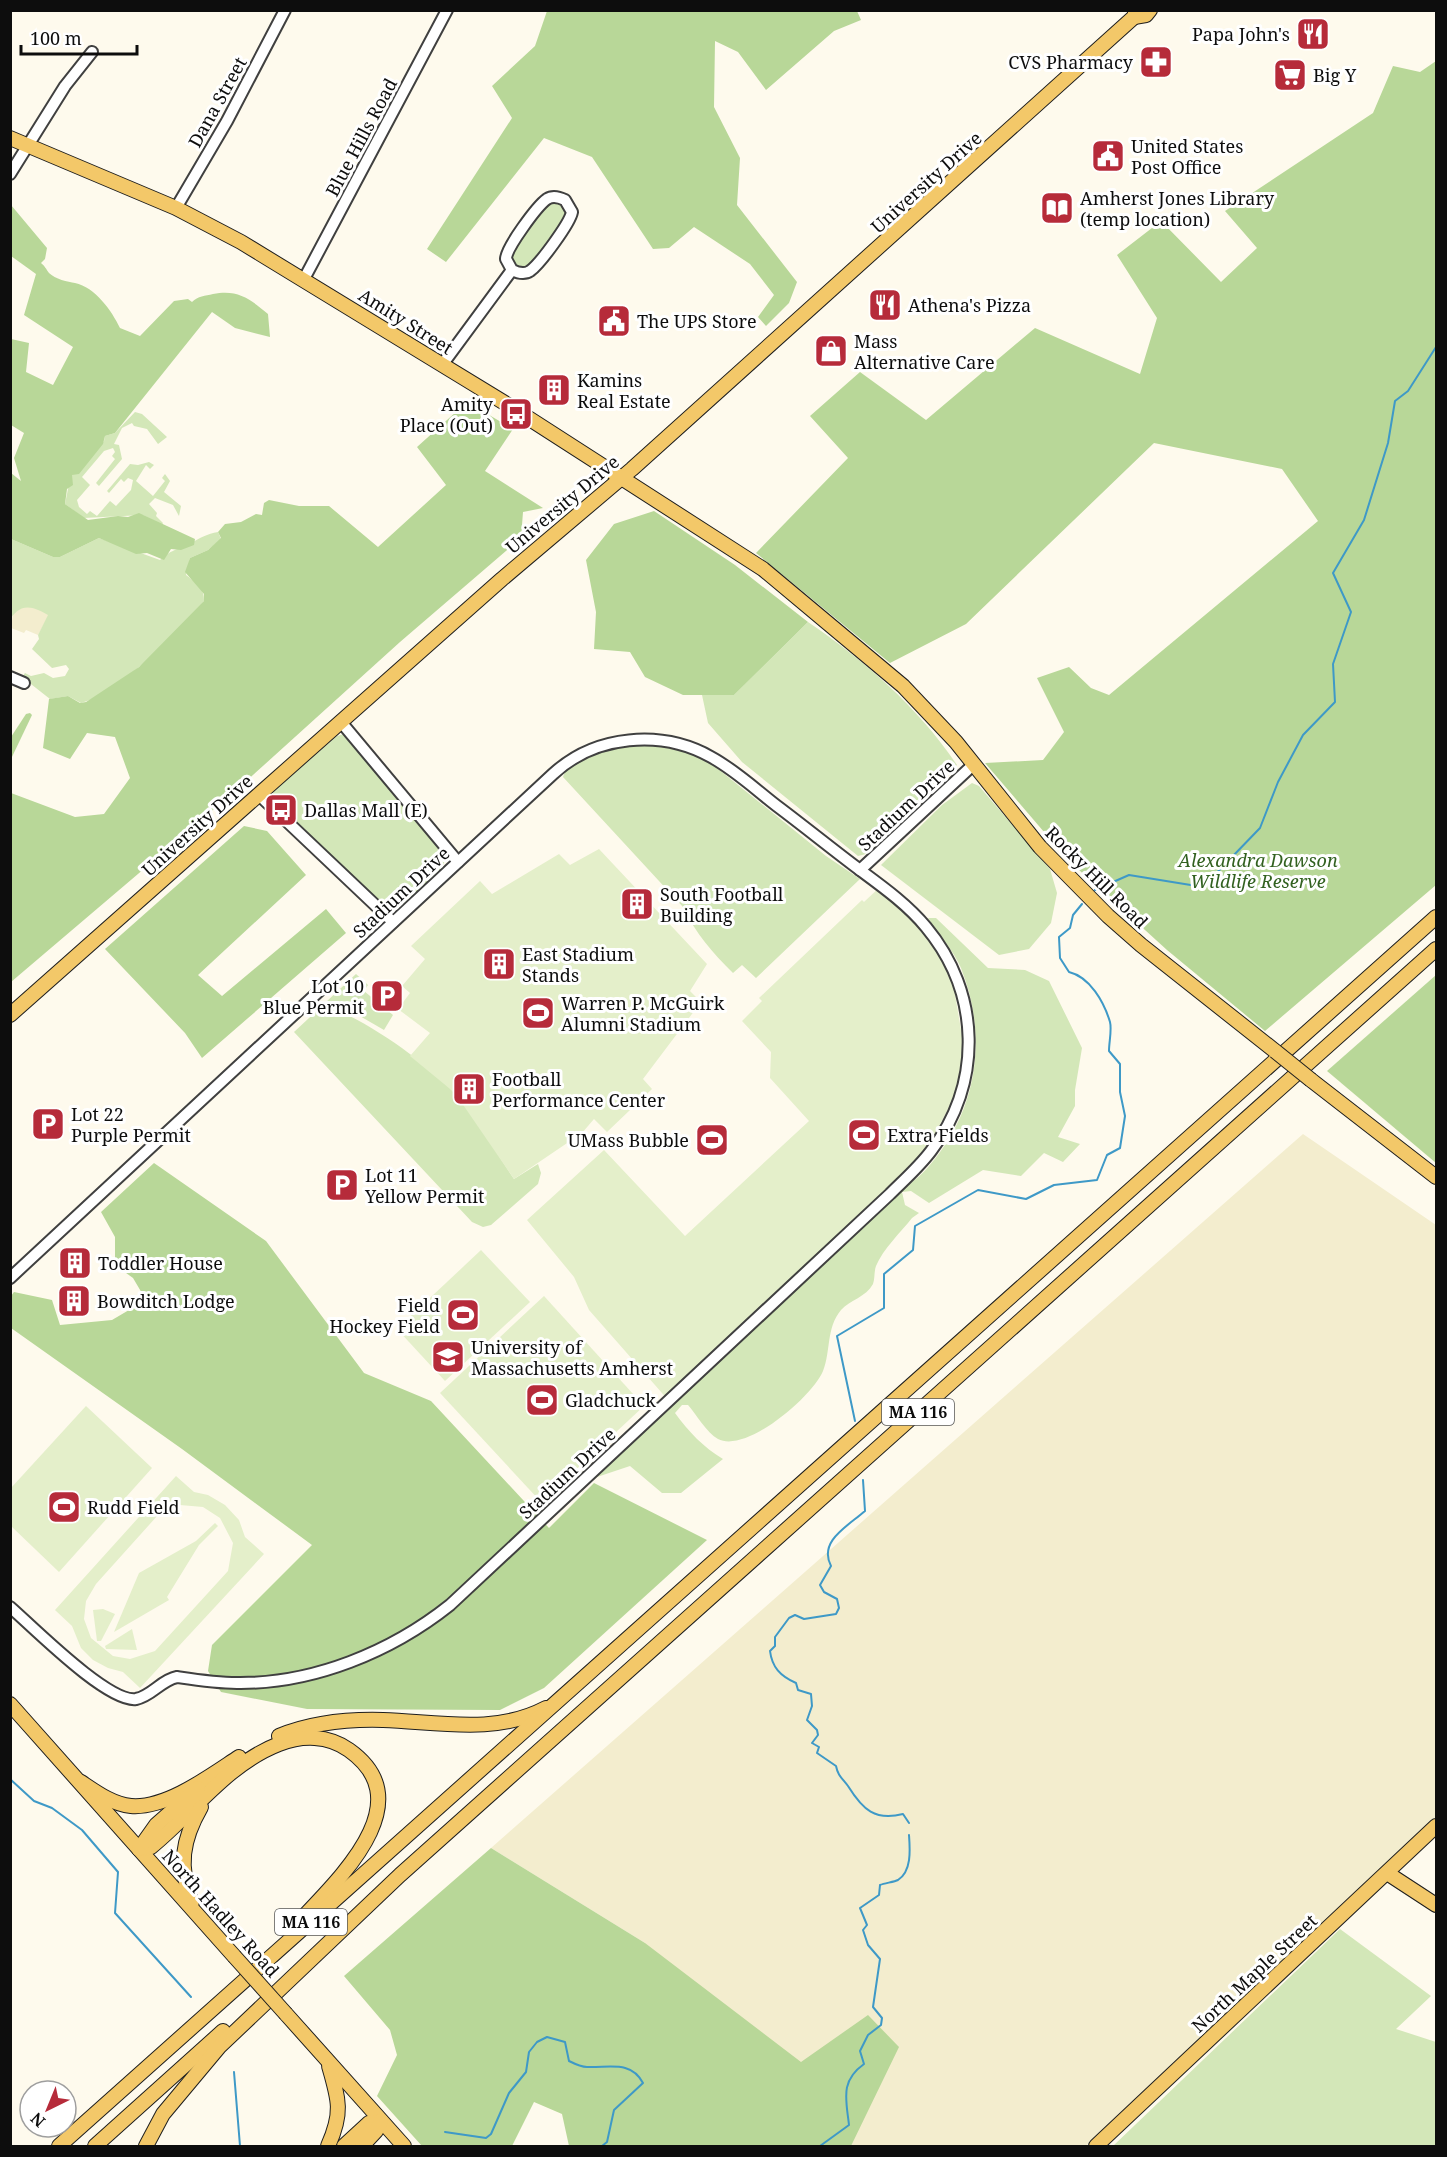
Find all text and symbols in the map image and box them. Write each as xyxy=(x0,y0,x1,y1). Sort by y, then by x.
restaurant icon: Papa John's xyxy=(1295,16,1331,52)
scale bar xyxy=(21,18,136,56)
place label: Papa John's xyxy=(1192,22,1290,46)
text: 100 m xyxy=(30,26,82,50)
pharmacy icon: CVS Pharmacy xyxy=(1138,44,1174,80)
place label: CVS Pharmacy xyxy=(1008,50,1134,74)
street label: Dana Street xyxy=(182,53,252,151)
supermarket icon: Big Y xyxy=(1272,57,1308,93)
place label: Big Y xyxy=(1313,63,1357,87)
street label: Blue Hills Road xyxy=(320,74,402,200)
street label: University Drive xyxy=(865,126,987,238)
place label: United States Post Office xyxy=(1131,134,1243,179)
public building icon: United States Post Office xyxy=(1090,138,1126,174)
place label: Amherst Jones Library (temp location) xyxy=(1080,186,1275,231)
library icon: Amherst Jones Library (temp location) xyxy=(1039,190,1075,226)
street label: Amity Street xyxy=(354,283,458,359)
restaurant icon: Athena's Pizza xyxy=(867,287,903,323)
place label: Athena's Pizza xyxy=(908,293,1031,317)
public building icon: The UPS Store xyxy=(596,303,632,339)
place label: The UPS Store xyxy=(637,309,757,333)
place label: Mass Alternative Care xyxy=(854,329,995,374)
shop icon: Mass Alternative Care xyxy=(813,333,849,369)
place label: Kamins Real Estate xyxy=(577,368,671,413)
building icon: Kamins Real Estate xyxy=(536,372,572,408)
place label: Amity Place (Out) xyxy=(400,392,494,437)
bus stop icon: Amity Place (Out) xyxy=(498,396,534,432)
street label: University Drive xyxy=(500,449,624,559)
street label: Stadium Drive xyxy=(853,754,959,856)
street label: University Drive xyxy=(136,769,258,881)
bus stop icon: Dallas Mall (E) xyxy=(263,792,299,828)
place label: Dallas Mall (E) xyxy=(304,798,428,822)
street label: Rocky Hill Road xyxy=(1041,821,1153,933)
street label: Stadium Drive xyxy=(348,841,454,943)
park label: Alexandra Dawson Wildlife Reserve xyxy=(1176,848,1338,893)
place label: South Football Building xyxy=(660,882,784,927)
building icon: South Football Building xyxy=(619,886,655,922)
place label: East Stadium Stands xyxy=(522,942,634,987)
building icon: East Stadium Stands xyxy=(481,946,517,982)
place label: Lot 10 Blue Permit xyxy=(263,974,364,1019)
parking icon: Lot 10 Blue Permit xyxy=(369,978,405,1014)
place label: Warren P. McGuirk Alumni Stadium xyxy=(561,991,725,1036)
sports icon: Warren P. McGuirk Alumni Stadium xyxy=(520,995,556,1031)
place label: Football Performance Center xyxy=(492,1067,666,1112)
building icon: Football Performance Center xyxy=(451,1071,487,1107)
place label: Lot 22 Purple Permit xyxy=(71,1102,191,1147)
parking icon: Lot 22 Purple Permit xyxy=(30,1106,66,1142)
sports icon: Extra Fields xyxy=(846,1117,882,1153)
sports icon: UMass Bubble xyxy=(694,1122,730,1158)
place label: Extra Fields xyxy=(887,1123,989,1147)
place label: UMass Bubble xyxy=(568,1128,689,1152)
place label: Lot 11 Yellow Permit xyxy=(364,1163,484,1208)
parking icon: Lot 11 Yellow Permit xyxy=(324,1167,360,1203)
building icon: Toddler House xyxy=(57,1245,93,1281)
place label: Toddler House xyxy=(98,1251,223,1275)
building icon: Bowditch Lodge xyxy=(56,1283,92,1319)
place label: Bowditch Lodge xyxy=(97,1289,235,1313)
place label: Field Hockey Field xyxy=(329,1293,440,1338)
sports icon: Field Hockey Field xyxy=(445,1297,481,1333)
place label: University of Massachusetts Amherst xyxy=(471,1335,673,1380)
school or university icon: University of Massachusetts Amherst xyxy=(430,1339,466,1375)
sports icon: Gladchuck xyxy=(524,1382,560,1418)
place label: Gladchuck xyxy=(565,1388,656,1412)
road number: MA 116 xyxy=(882,1399,954,1425)
street label: Stadium Drive xyxy=(514,1422,620,1524)
sports icon: Rudd Field xyxy=(46,1489,82,1525)
place label: Rudd Field xyxy=(87,1495,180,1519)
street label: North Hadley Road xyxy=(157,1844,285,1982)
road number: MA 116 xyxy=(275,1909,347,1935)
street label: North Maple Street xyxy=(1186,1909,1322,2037)
north arrow xyxy=(18,2079,78,2139)
text: N xyxy=(25,2107,50,2132)

